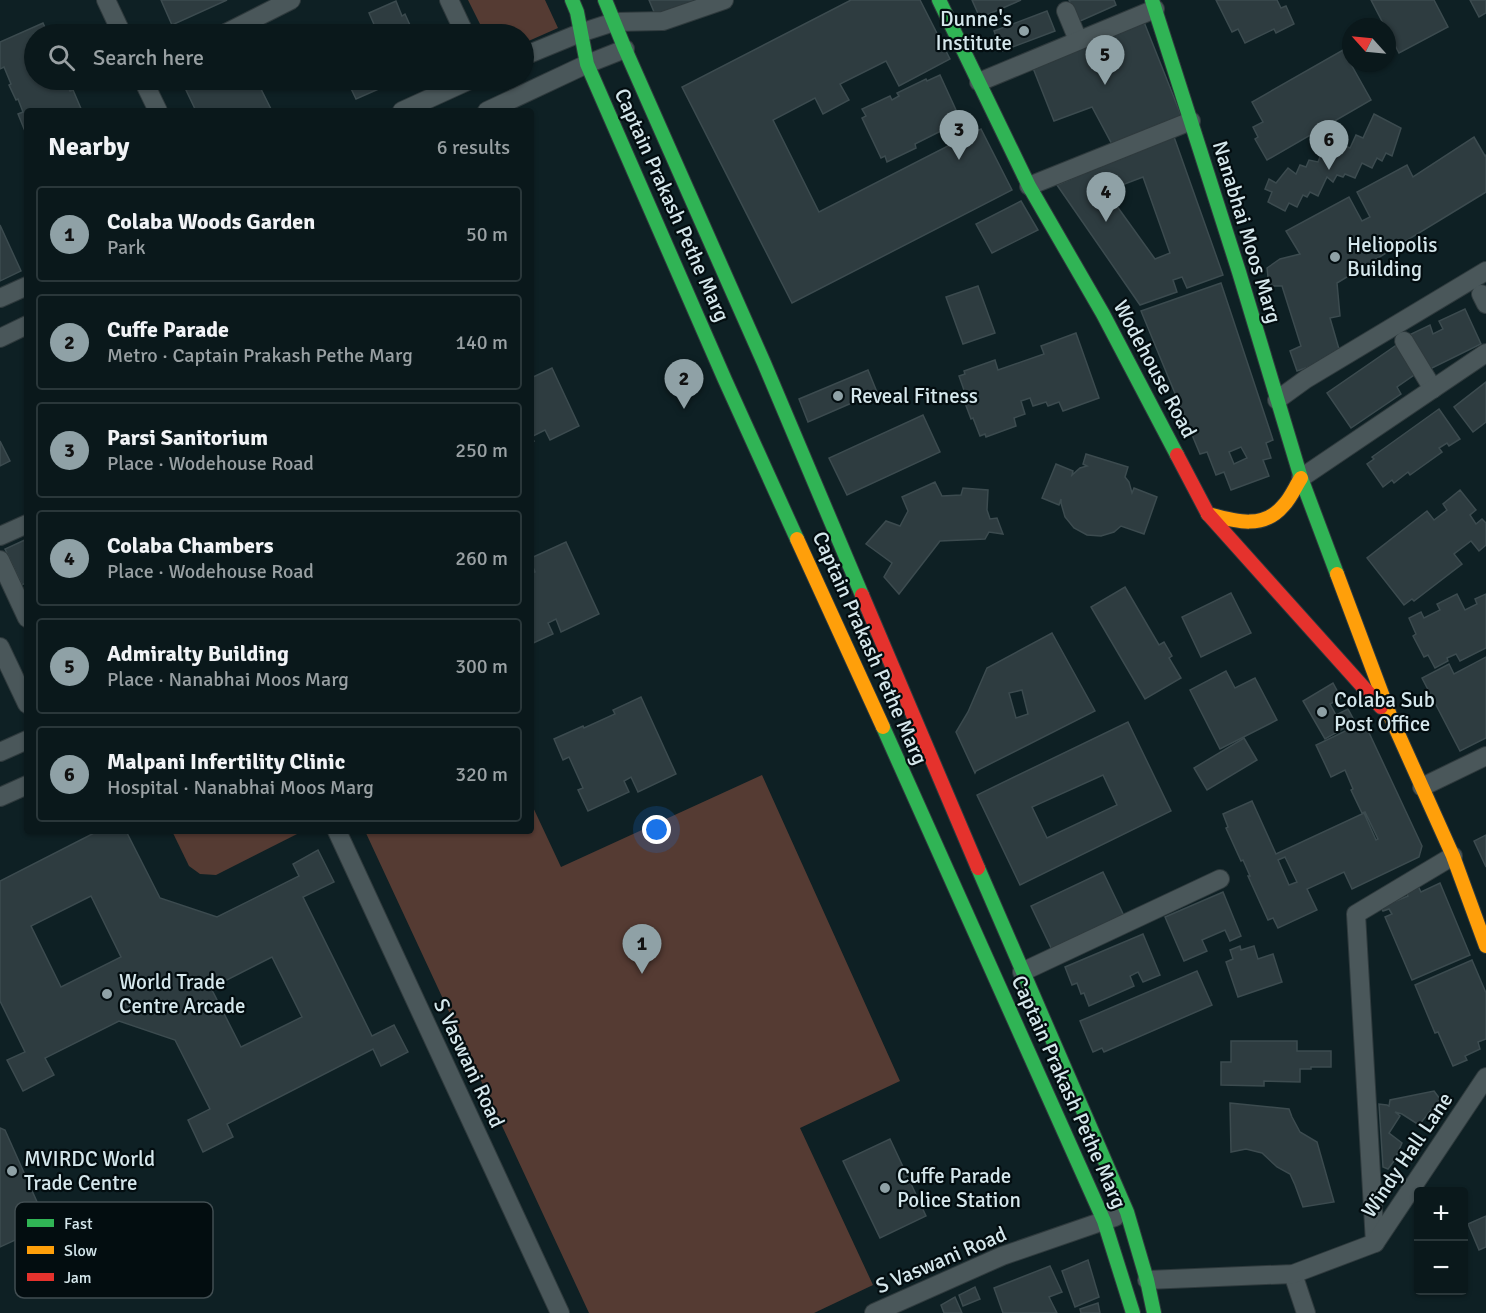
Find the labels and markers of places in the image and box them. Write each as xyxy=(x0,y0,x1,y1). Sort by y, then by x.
place label: Dunne's Institute xyxy=(936,6,1012,56)
marker: Dunne's Institute xyxy=(1017,24,1031,38)
pin: 5 xyxy=(1086,36,1124,85)
pin: 3 xyxy=(940,110,978,160)
pin: 6 xyxy=(1310,120,1348,170)
pin: 4 xyxy=(1086,172,1126,222)
place label: Heliopolis Building xyxy=(1347,232,1437,282)
marker: Heliopolis Building xyxy=(1328,250,1342,264)
pin: 2 xyxy=(664,360,704,409)
place label: Reveal Fitness xyxy=(850,383,978,409)
marker: Reveal Fitness xyxy=(831,389,845,403)
place label: Colaba Sub Post Office xyxy=(1334,687,1435,737)
marker: Colaba Sub Post Office xyxy=(1315,705,1329,719)
pin: 1 xyxy=(622,924,662,974)
place label: World Trade Centre Arcade xyxy=(119,969,246,1019)
marker: World Trade Centre Arcade xyxy=(100,987,114,1001)
place label: MVIRDC World Trade Centre xyxy=(24,1146,155,1196)
place label: Cuffe Parade Police Station xyxy=(897,1163,1021,1213)
marker: MVIRDC World Trade Centre xyxy=(5,1164,19,1178)
marker: Cuffe Parade Police Station xyxy=(878,1181,892,1195)

